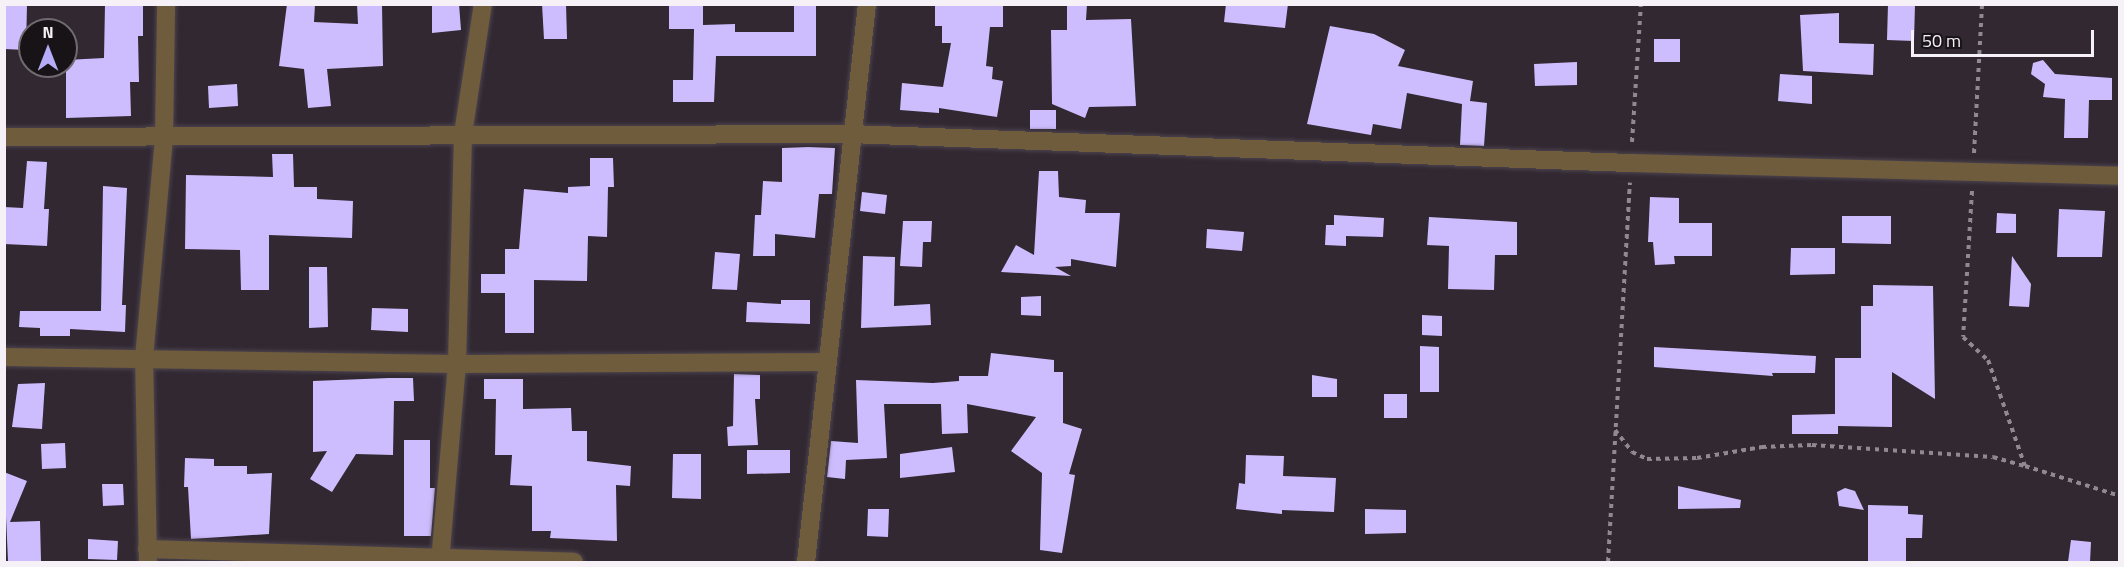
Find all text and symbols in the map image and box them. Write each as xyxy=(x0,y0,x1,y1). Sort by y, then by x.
north arrow xyxy=(18,18,78,78)
scale bar xyxy=(1914,18,2097,56)
text: N xyxy=(42,20,54,44)
text: 50 m xyxy=(1922,27,1961,54)

